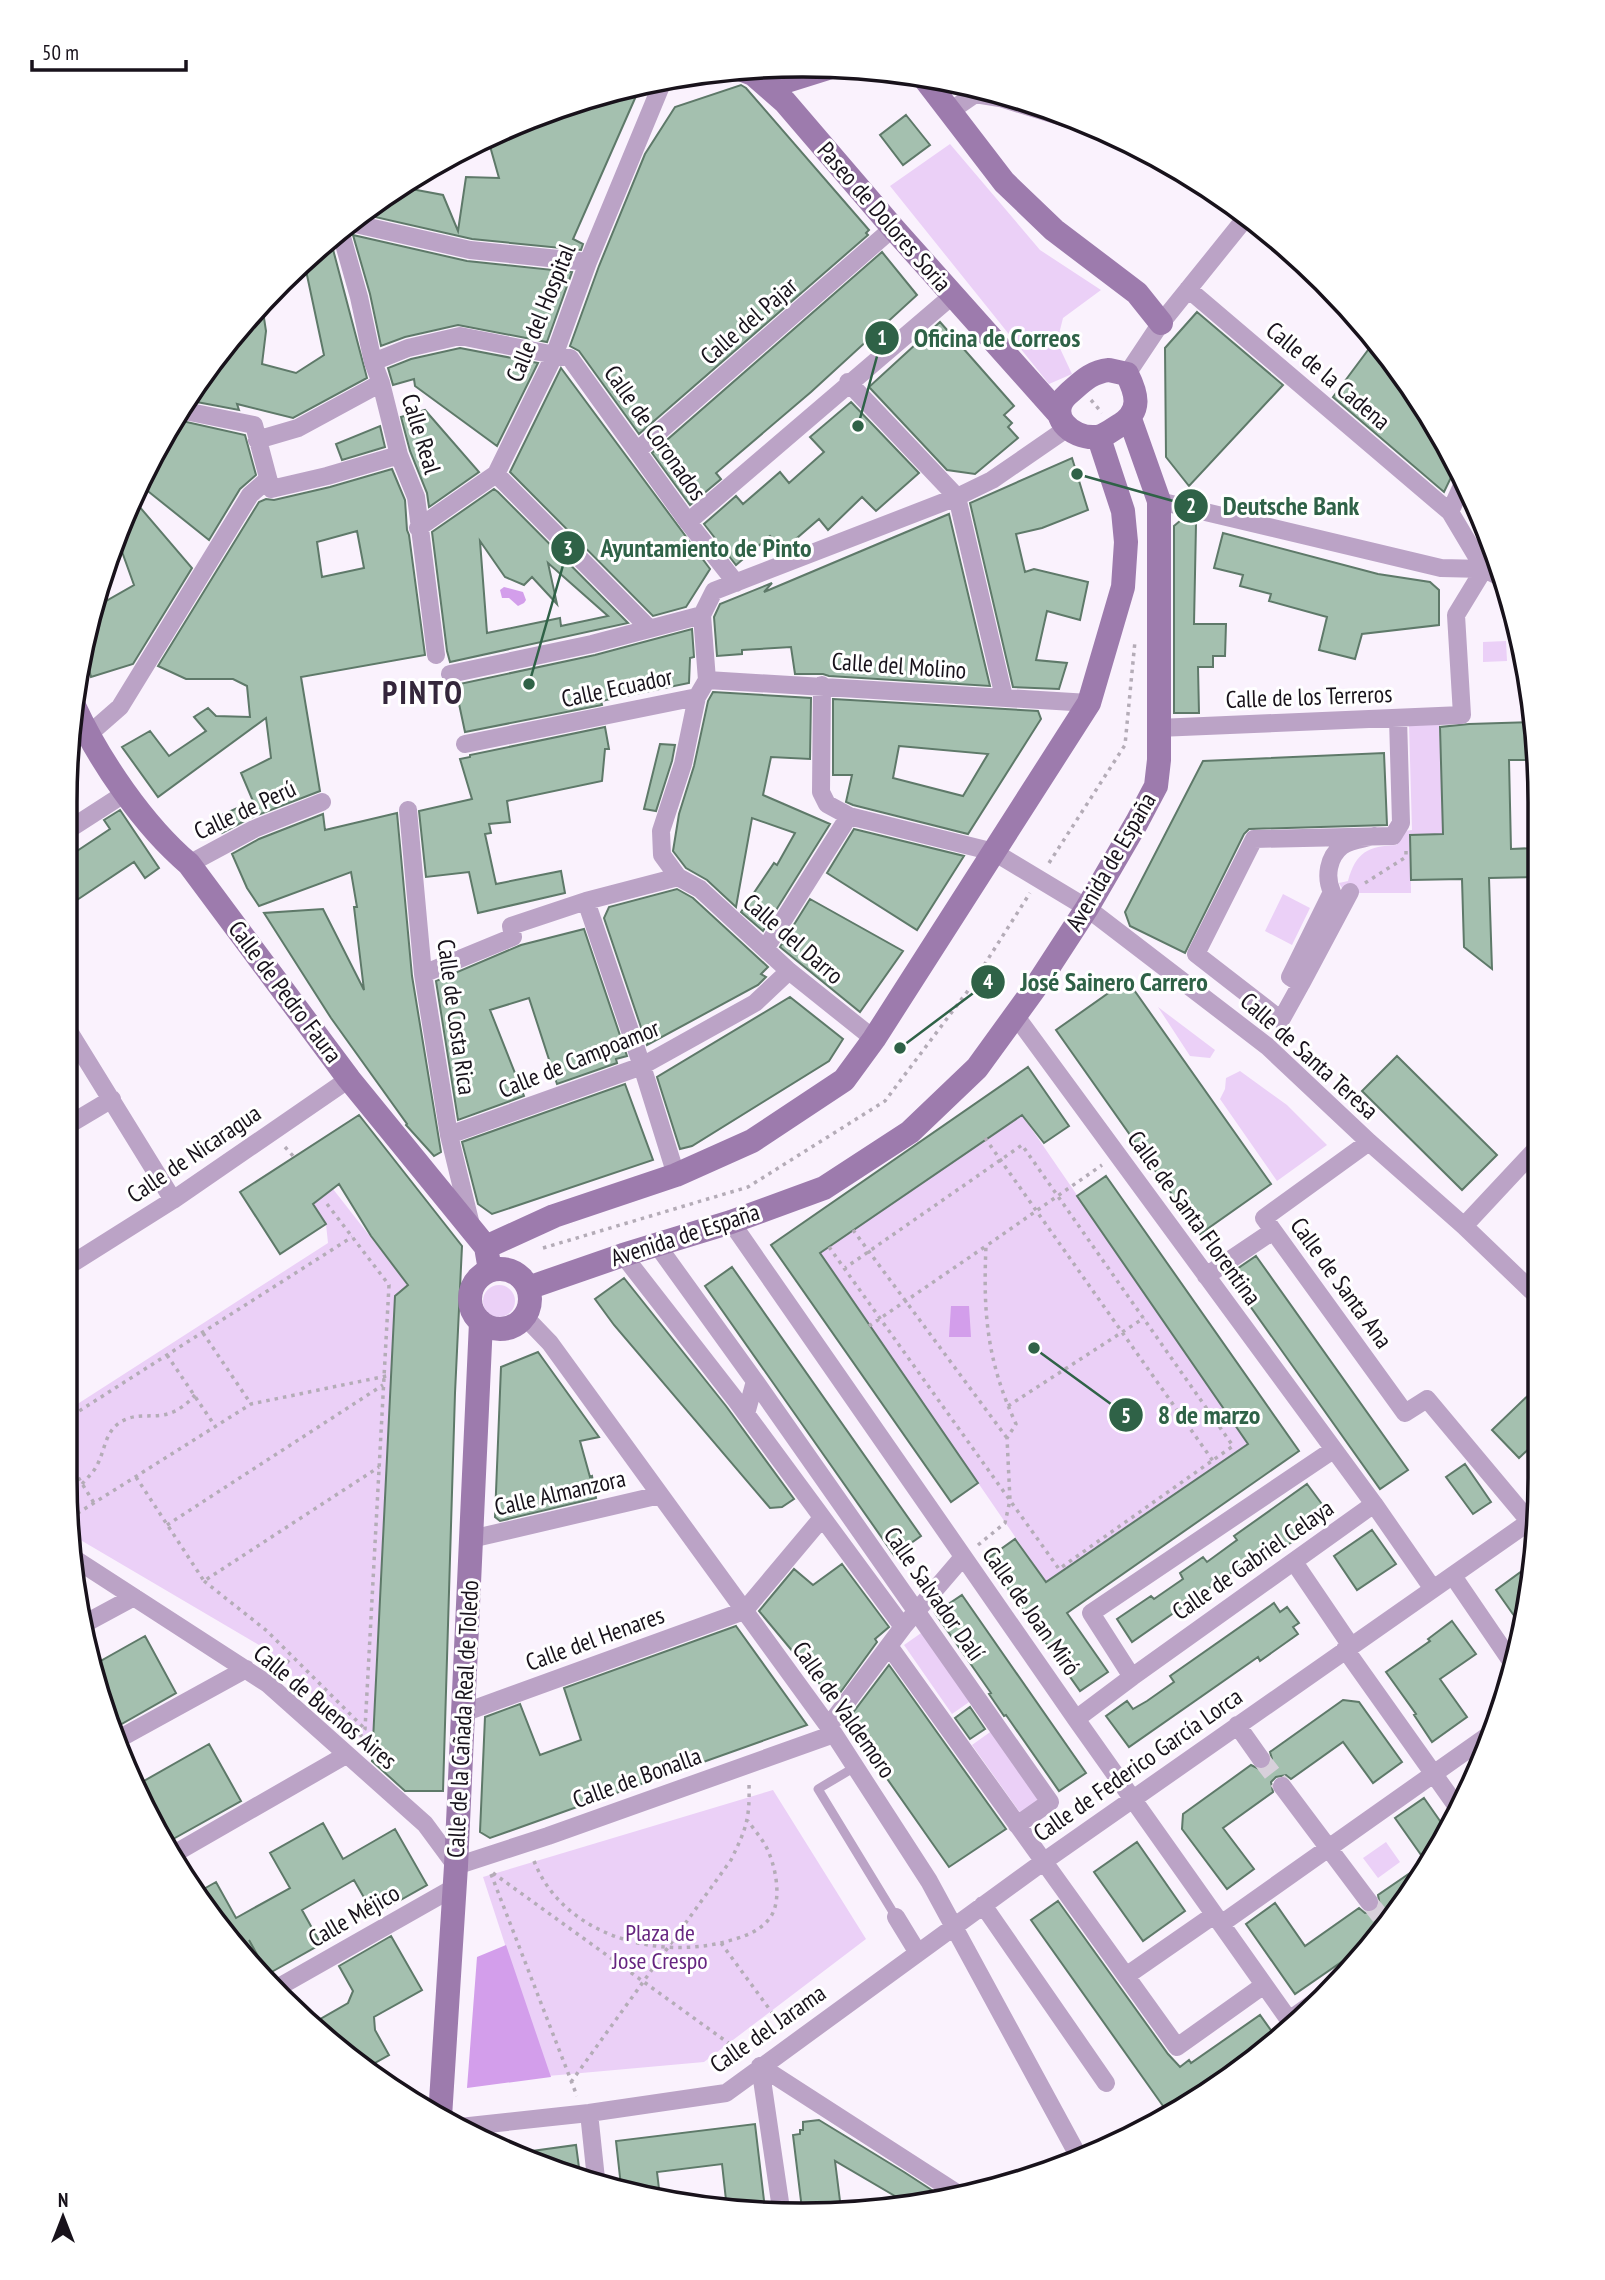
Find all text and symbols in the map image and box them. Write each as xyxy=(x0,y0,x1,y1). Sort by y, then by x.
scale bar xyxy=(32,28,186,72)
text: 50 m xyxy=(42,39,79,66)
street label: Paseo de Dolores Soria xyxy=(811,135,958,298)
street label: Calle del Hospital xyxy=(499,239,582,386)
street label: Calle del Pajar xyxy=(694,270,804,371)
callout: Oficina de Correos xyxy=(865,314,1095,361)
street label: Calle de la Cadena xyxy=(1260,315,1397,437)
text: Oficina de Correos xyxy=(914,321,1080,354)
text: 1 xyxy=(877,324,887,351)
street label: Calle de Coronados xyxy=(597,359,714,507)
street label: Calle Real xyxy=(395,390,448,478)
callout: Deutsche Bank xyxy=(1173,483,1373,530)
text: Deutsche Bank xyxy=(1223,489,1359,522)
text: 2 xyxy=(1186,492,1196,519)
callout: Ayuntamiento de Pinto xyxy=(551,525,825,572)
text: Ayuntamiento de Pinto xyxy=(599,531,812,564)
text: 3 xyxy=(563,535,573,562)
street label: Calle del Molino xyxy=(831,645,967,686)
street label: Calle Ecuador xyxy=(559,661,676,714)
district label: PINTO xyxy=(382,671,464,713)
street label: Calle de los Terreros xyxy=(1225,678,1393,715)
street label: Calle de Perú xyxy=(189,772,301,847)
street label: Avenida de España xyxy=(1058,787,1163,936)
street label: Calle del Darro xyxy=(737,887,850,991)
street label: Calle de Pedro Faura xyxy=(222,914,349,1069)
street label: Calle de Costa Rica xyxy=(430,937,483,1097)
callout: José Sainero Carrero xyxy=(971,958,1222,1005)
text: José Sainero Carrero xyxy=(1019,965,1208,998)
text: 4 xyxy=(983,968,993,995)
street label: Calle de Santa Teresa xyxy=(1234,985,1385,1126)
street label: Calle de Campoamor xyxy=(494,1012,664,1105)
street label: Calle de Nicaragua xyxy=(121,1097,267,1210)
street label: Calle de Santa Florentina xyxy=(1121,1124,1268,1311)
street label: Avenida de España xyxy=(607,1196,763,1273)
street label: Calle de Santa Ana xyxy=(1283,1211,1399,1354)
callout: 8 de marzo xyxy=(1109,1392,1275,1439)
text: 8 de marzo xyxy=(1158,1398,1260,1431)
text: 5 xyxy=(1121,1402,1131,1429)
street label: Calle Almanzora xyxy=(491,1462,628,1523)
street label: Calle de Gabriel Celaya xyxy=(1166,1492,1339,1627)
street label: Calle Salvador Dalí xyxy=(877,1521,992,1667)
street label: Calle de Joan Miró xyxy=(976,1540,1087,1681)
street label: Calle de la Cañada Real de Toledo xyxy=(440,1579,485,1859)
street label: Calle del Henares xyxy=(521,1599,668,1678)
street label: Calle de Valdemoro xyxy=(786,1635,903,1784)
street label: Calle de Buenos Aires xyxy=(247,1638,404,1776)
street label: Calle de Federico García Lorca xyxy=(1027,1681,1248,1848)
street label: Calle de Bonalla xyxy=(568,1740,705,1815)
street label: Calle Méjico xyxy=(302,1877,405,1954)
park label: Plaza de Jose Crespo xyxy=(611,1917,708,1976)
street label: Calle del Jarama xyxy=(704,1977,832,2080)
north arrow xyxy=(28,2182,98,2252)
text: N xyxy=(58,2188,68,2212)

